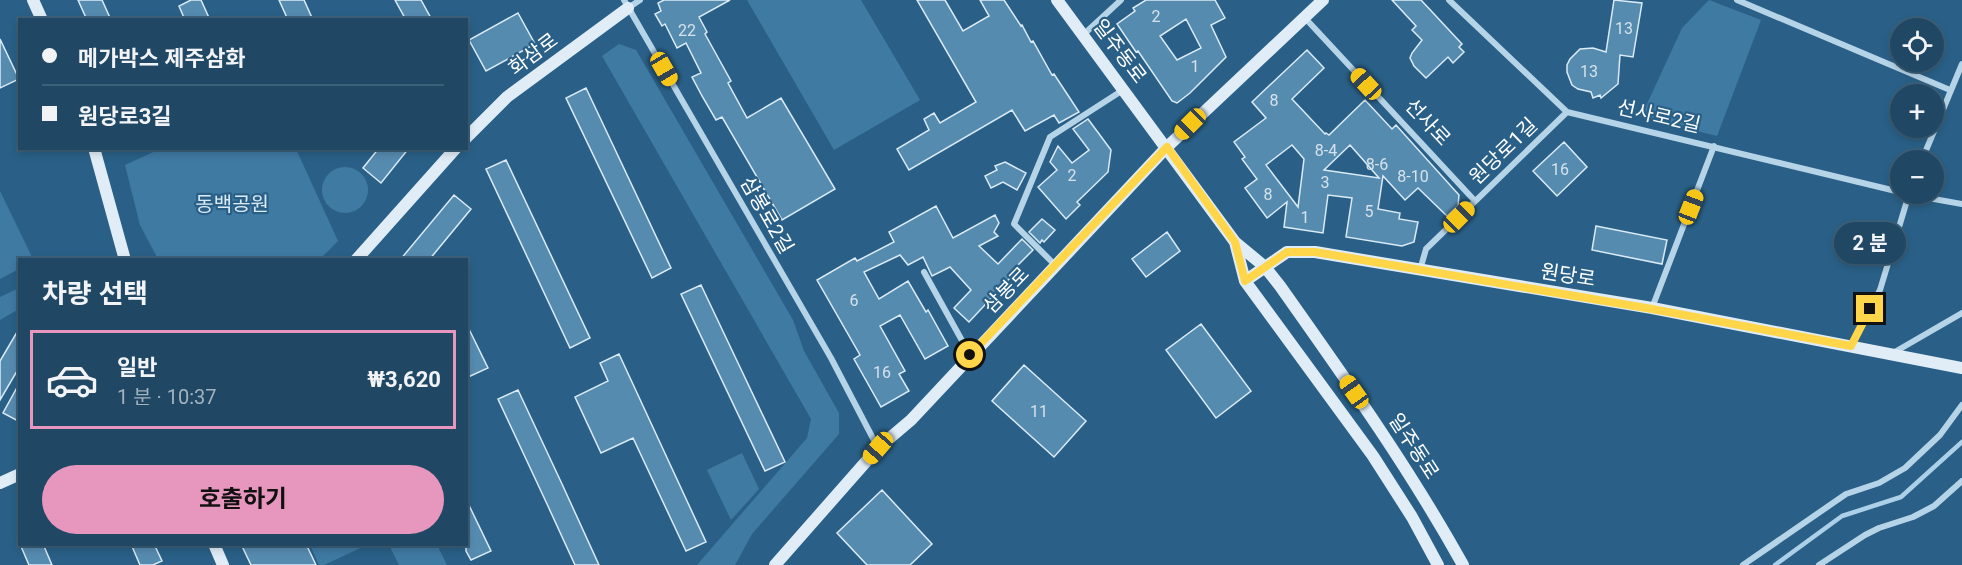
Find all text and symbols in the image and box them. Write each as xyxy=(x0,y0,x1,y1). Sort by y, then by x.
house number: 2 xyxy=(1152,7,1161,26)
street label: 일주동로 xyxy=(1088,14,1152,88)
map controls xyxy=(1890,18,1944,204)
button: locate xyxy=(1890,18,1944,72)
house number: 13 xyxy=(1615,19,1633,38)
house number: 22 xyxy=(678,21,696,40)
street label: 화삼로 xyxy=(504,28,562,80)
text: 메가박스 제주삼화 xyxy=(78,46,245,71)
car xyxy=(647,49,681,89)
house number: 1 xyxy=(1191,57,1200,76)
house number: 13 xyxy=(1580,62,1598,81)
car xyxy=(1347,65,1385,103)
button: + xyxy=(1890,84,1944,138)
house number: 8 xyxy=(1270,91,1279,110)
street label: 선사로 xyxy=(1400,94,1456,150)
street label: 선사로2길 xyxy=(1615,95,1703,137)
text: 원당로3길 xyxy=(78,104,172,129)
car xyxy=(1171,105,1209,143)
street label: 원당로1길 xyxy=(1464,113,1542,189)
house number: 8-4 xyxy=(1315,141,1337,160)
button: − xyxy=(1890,150,1944,204)
house number: 8-6 xyxy=(1366,155,1388,174)
house number: 16 xyxy=(1551,160,1569,179)
house number: 2 xyxy=(1068,166,1077,185)
house number: 8-10 xyxy=(1397,167,1429,186)
street label: 삼봉로2길 xyxy=(735,172,799,258)
house number: 3 xyxy=(1321,173,1330,192)
house number: 8 xyxy=(1264,185,1273,204)
car xyxy=(1676,187,1706,227)
park label: 동백공원 xyxy=(195,192,269,216)
car xyxy=(1440,198,1478,236)
house number: 5 xyxy=(1365,202,1374,221)
house number: 1 xyxy=(1301,208,1310,227)
callout: 2 분 xyxy=(1834,222,1906,264)
text: 2 분 xyxy=(1853,231,1887,255)
street label: 원당로 xyxy=(1539,259,1597,291)
street label: 삼봉로 xyxy=(978,262,1034,318)
text: 차량 선택 xyxy=(42,278,148,310)
house number: 6 xyxy=(850,291,859,310)
route end xyxy=(1856,295,1883,322)
route start xyxy=(956,341,983,368)
icon: car xyxy=(45,353,99,407)
text: 일반 xyxy=(117,355,157,380)
house number: 16 xyxy=(873,363,891,382)
text: ₩3,620 xyxy=(367,367,441,392)
car xyxy=(1336,372,1372,412)
text: 1 분 · 10:37 xyxy=(117,385,217,409)
house number: 11 xyxy=(1030,402,1048,421)
street label: 일주동로 xyxy=(1384,409,1444,483)
car xyxy=(859,429,897,467)
button: 호출하기 xyxy=(42,465,444,534)

